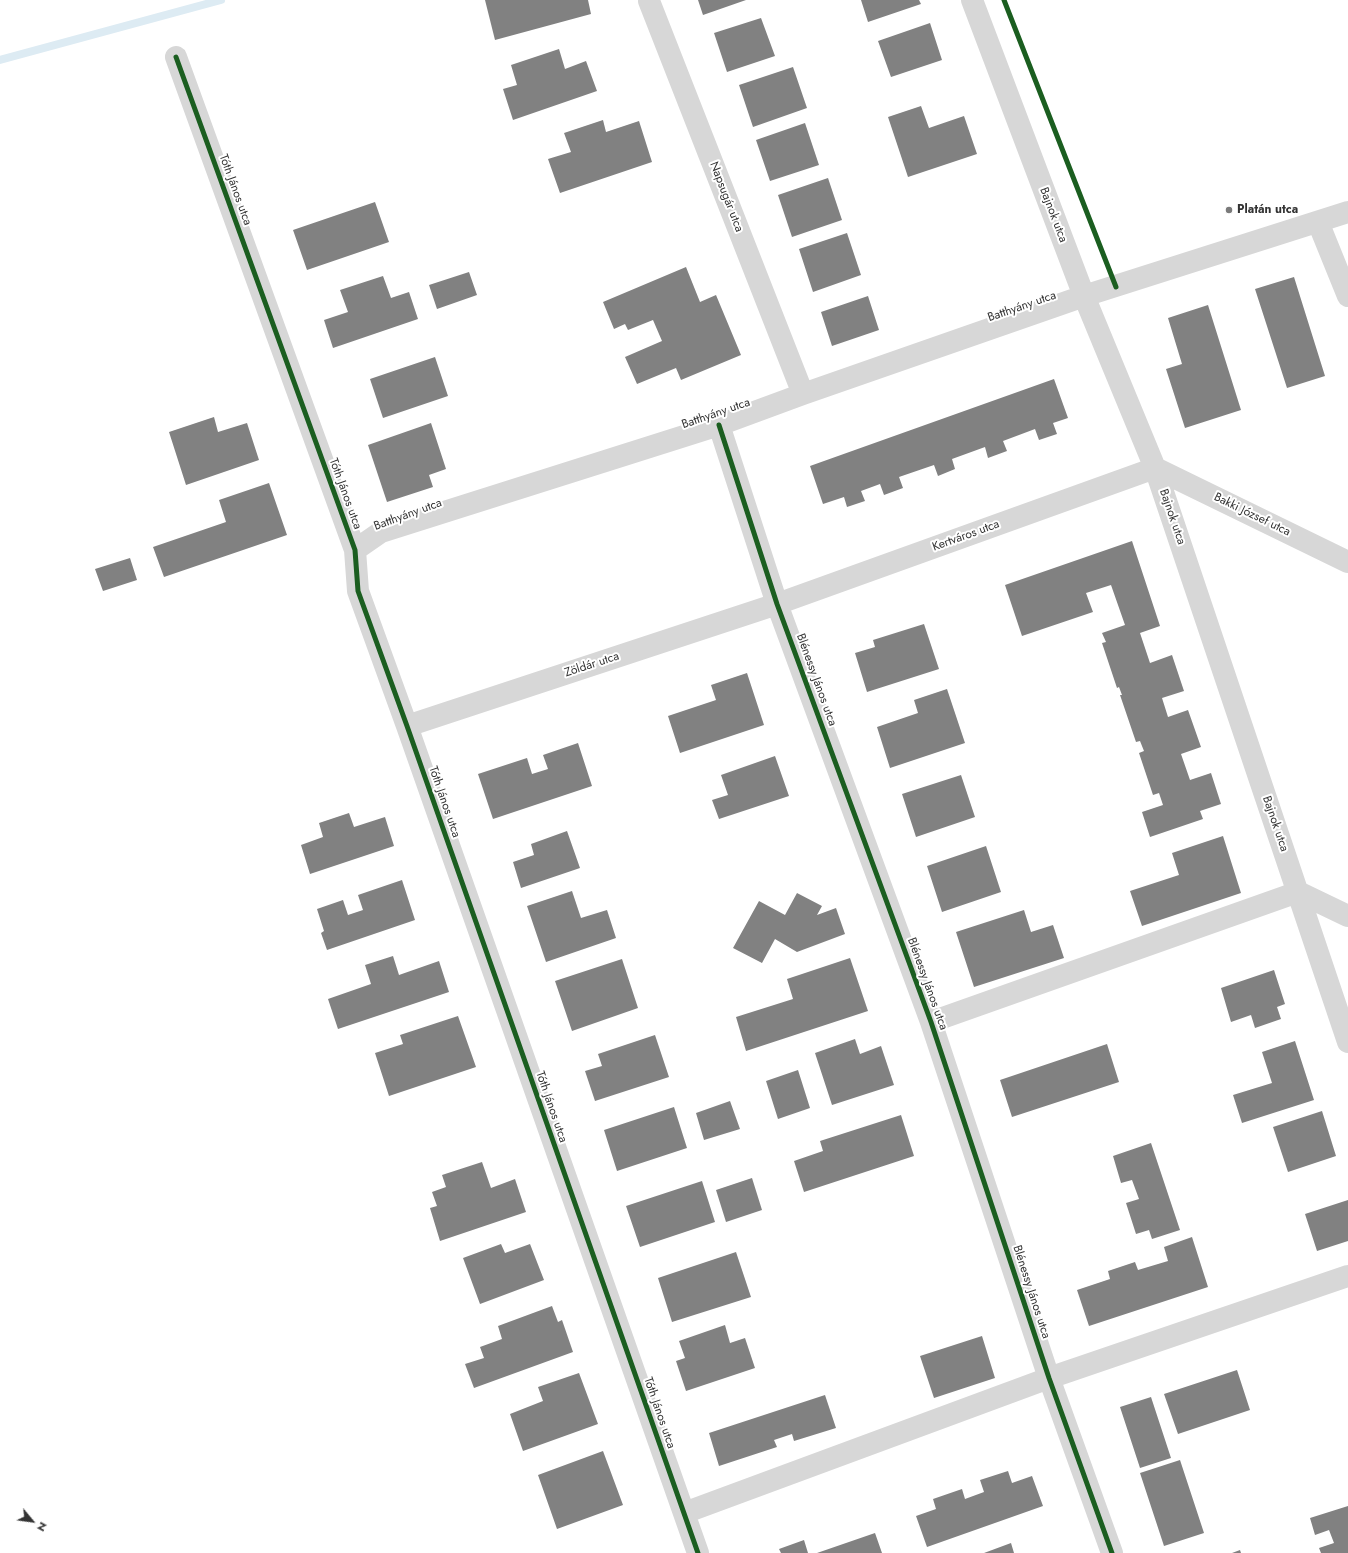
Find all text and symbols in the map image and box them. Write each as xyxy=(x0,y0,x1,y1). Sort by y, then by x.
street label: Tóth János utca xyxy=(216,153,254,227)
street label: Napsugár utca xyxy=(706,160,746,234)
street label: Bajnok utca xyxy=(1036,185,1070,245)
place label: Platán utca xyxy=(1237,203,1298,217)
marker: Platán utca xyxy=(1224,205,1234,215)
street label: Batthyány utca xyxy=(986,289,1058,325)
street label: Batthyány utca xyxy=(680,396,752,432)
street label: Tóth János utca xyxy=(326,457,364,531)
street label: Bajnok utca xyxy=(1156,487,1188,547)
street label: Bakki József utca xyxy=(1211,490,1293,540)
street label: Batthyány utca xyxy=(372,496,444,534)
street label: Kertváros utca xyxy=(931,517,1001,555)
street label: Blénessy János utca xyxy=(793,632,839,728)
street label: Zöldár utca xyxy=(563,649,621,681)
street label: Tóth János utca xyxy=(425,764,463,840)
street label: Bajnok utca xyxy=(1259,794,1291,854)
street label: Blénessy János utca xyxy=(904,936,950,1032)
street label: Tóth János utca xyxy=(532,1069,570,1145)
street label: Blénessy János utca xyxy=(1009,1244,1053,1340)
street label: Tóth János utca xyxy=(640,1375,678,1451)
north arrow xyxy=(12,1501,52,1541)
text: N xyxy=(33,1519,52,1535)

